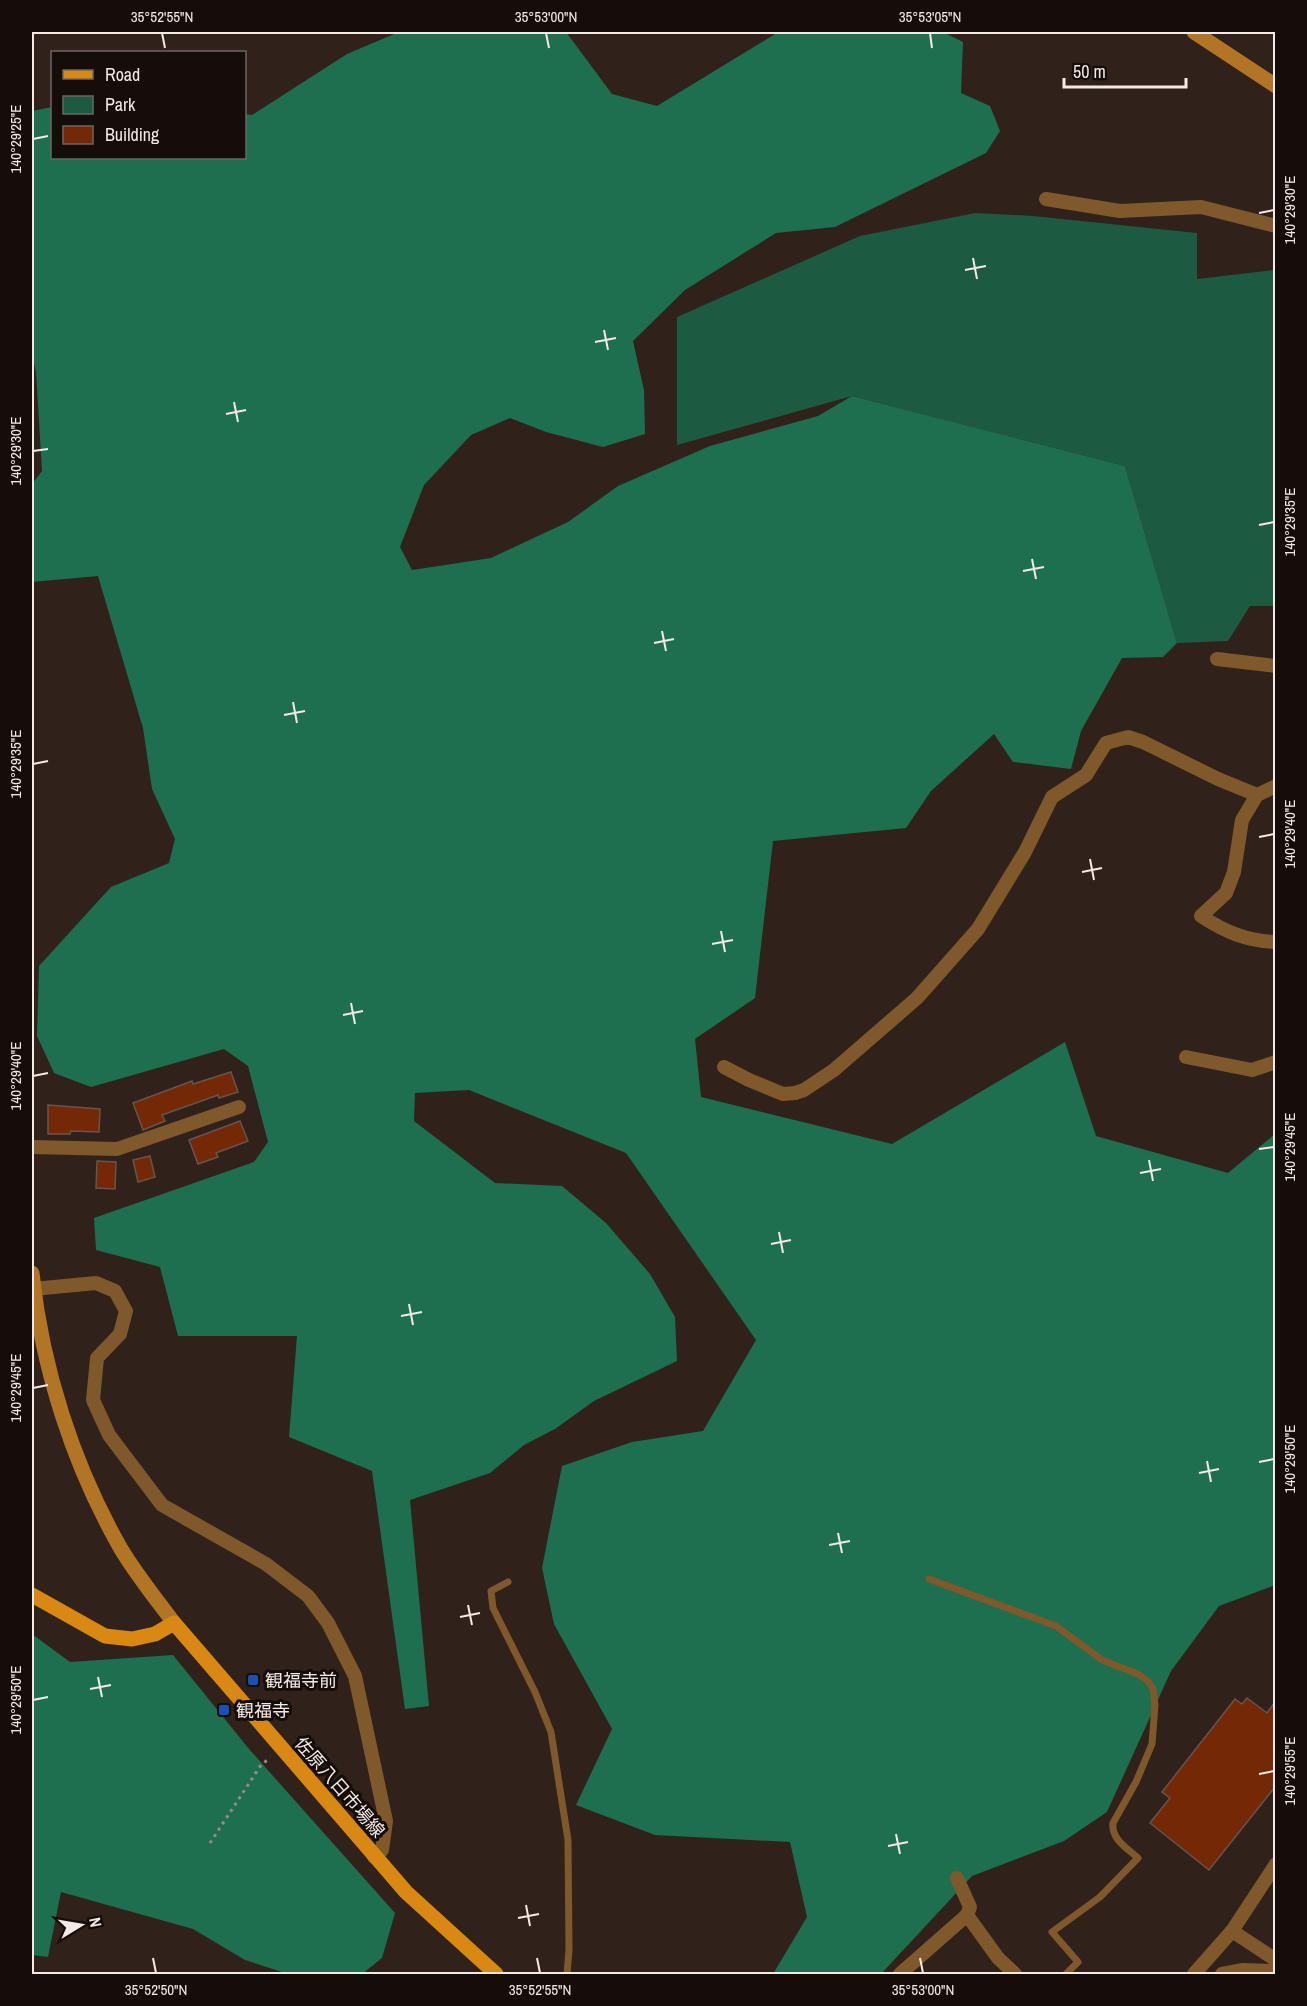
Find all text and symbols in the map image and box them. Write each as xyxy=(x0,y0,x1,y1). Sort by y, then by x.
text: 35°52'55"N xyxy=(131,6,193,27)
text: 35°53'00"N xyxy=(515,6,577,27)
text: 35°53'05"N xyxy=(899,6,961,27)
legend xyxy=(51,51,246,159)
scale bar xyxy=(1064,51,1186,89)
text: 50 m xyxy=(1073,59,1106,84)
text: Road xyxy=(105,62,140,87)
text: Park xyxy=(105,92,136,117)
text: 140°29'25"E xyxy=(5,105,26,173)
text: Building xyxy=(105,122,160,147)
text: 140°29'30"E xyxy=(1279,176,1300,244)
text: 140°29'30"E xyxy=(5,417,26,485)
text: 140°29'35"E xyxy=(1279,488,1300,556)
text: 140°29'35"E xyxy=(5,730,26,798)
text: 140°29'40"E xyxy=(1279,800,1300,868)
text: 140°29'40"E xyxy=(5,1042,26,1110)
text: 140°29'45"E xyxy=(1279,1113,1300,1181)
text: 140°29'45"E xyxy=(5,1354,26,1422)
text: 140°29'50"E xyxy=(1279,1425,1300,1493)
text: 140°29'50"E xyxy=(5,1666,26,1734)
place label: 観福寺前 xyxy=(265,1668,337,1693)
marker: 観福寺前 xyxy=(246,1673,260,1687)
place label: 観福寺 xyxy=(236,1698,290,1723)
marker: 観福寺 xyxy=(217,1703,231,1717)
street label: 佐原八日市場線 xyxy=(289,1731,391,1843)
text: 140°29'55"E xyxy=(1279,1737,1300,1805)
north arrow xyxy=(51,1895,111,1955)
text: N xyxy=(84,1915,107,1929)
text: 35°52'50"N xyxy=(125,1979,187,2000)
text: 35°52'55"N xyxy=(509,1979,571,2000)
text: 35°53'00"N xyxy=(892,1979,954,2000)

